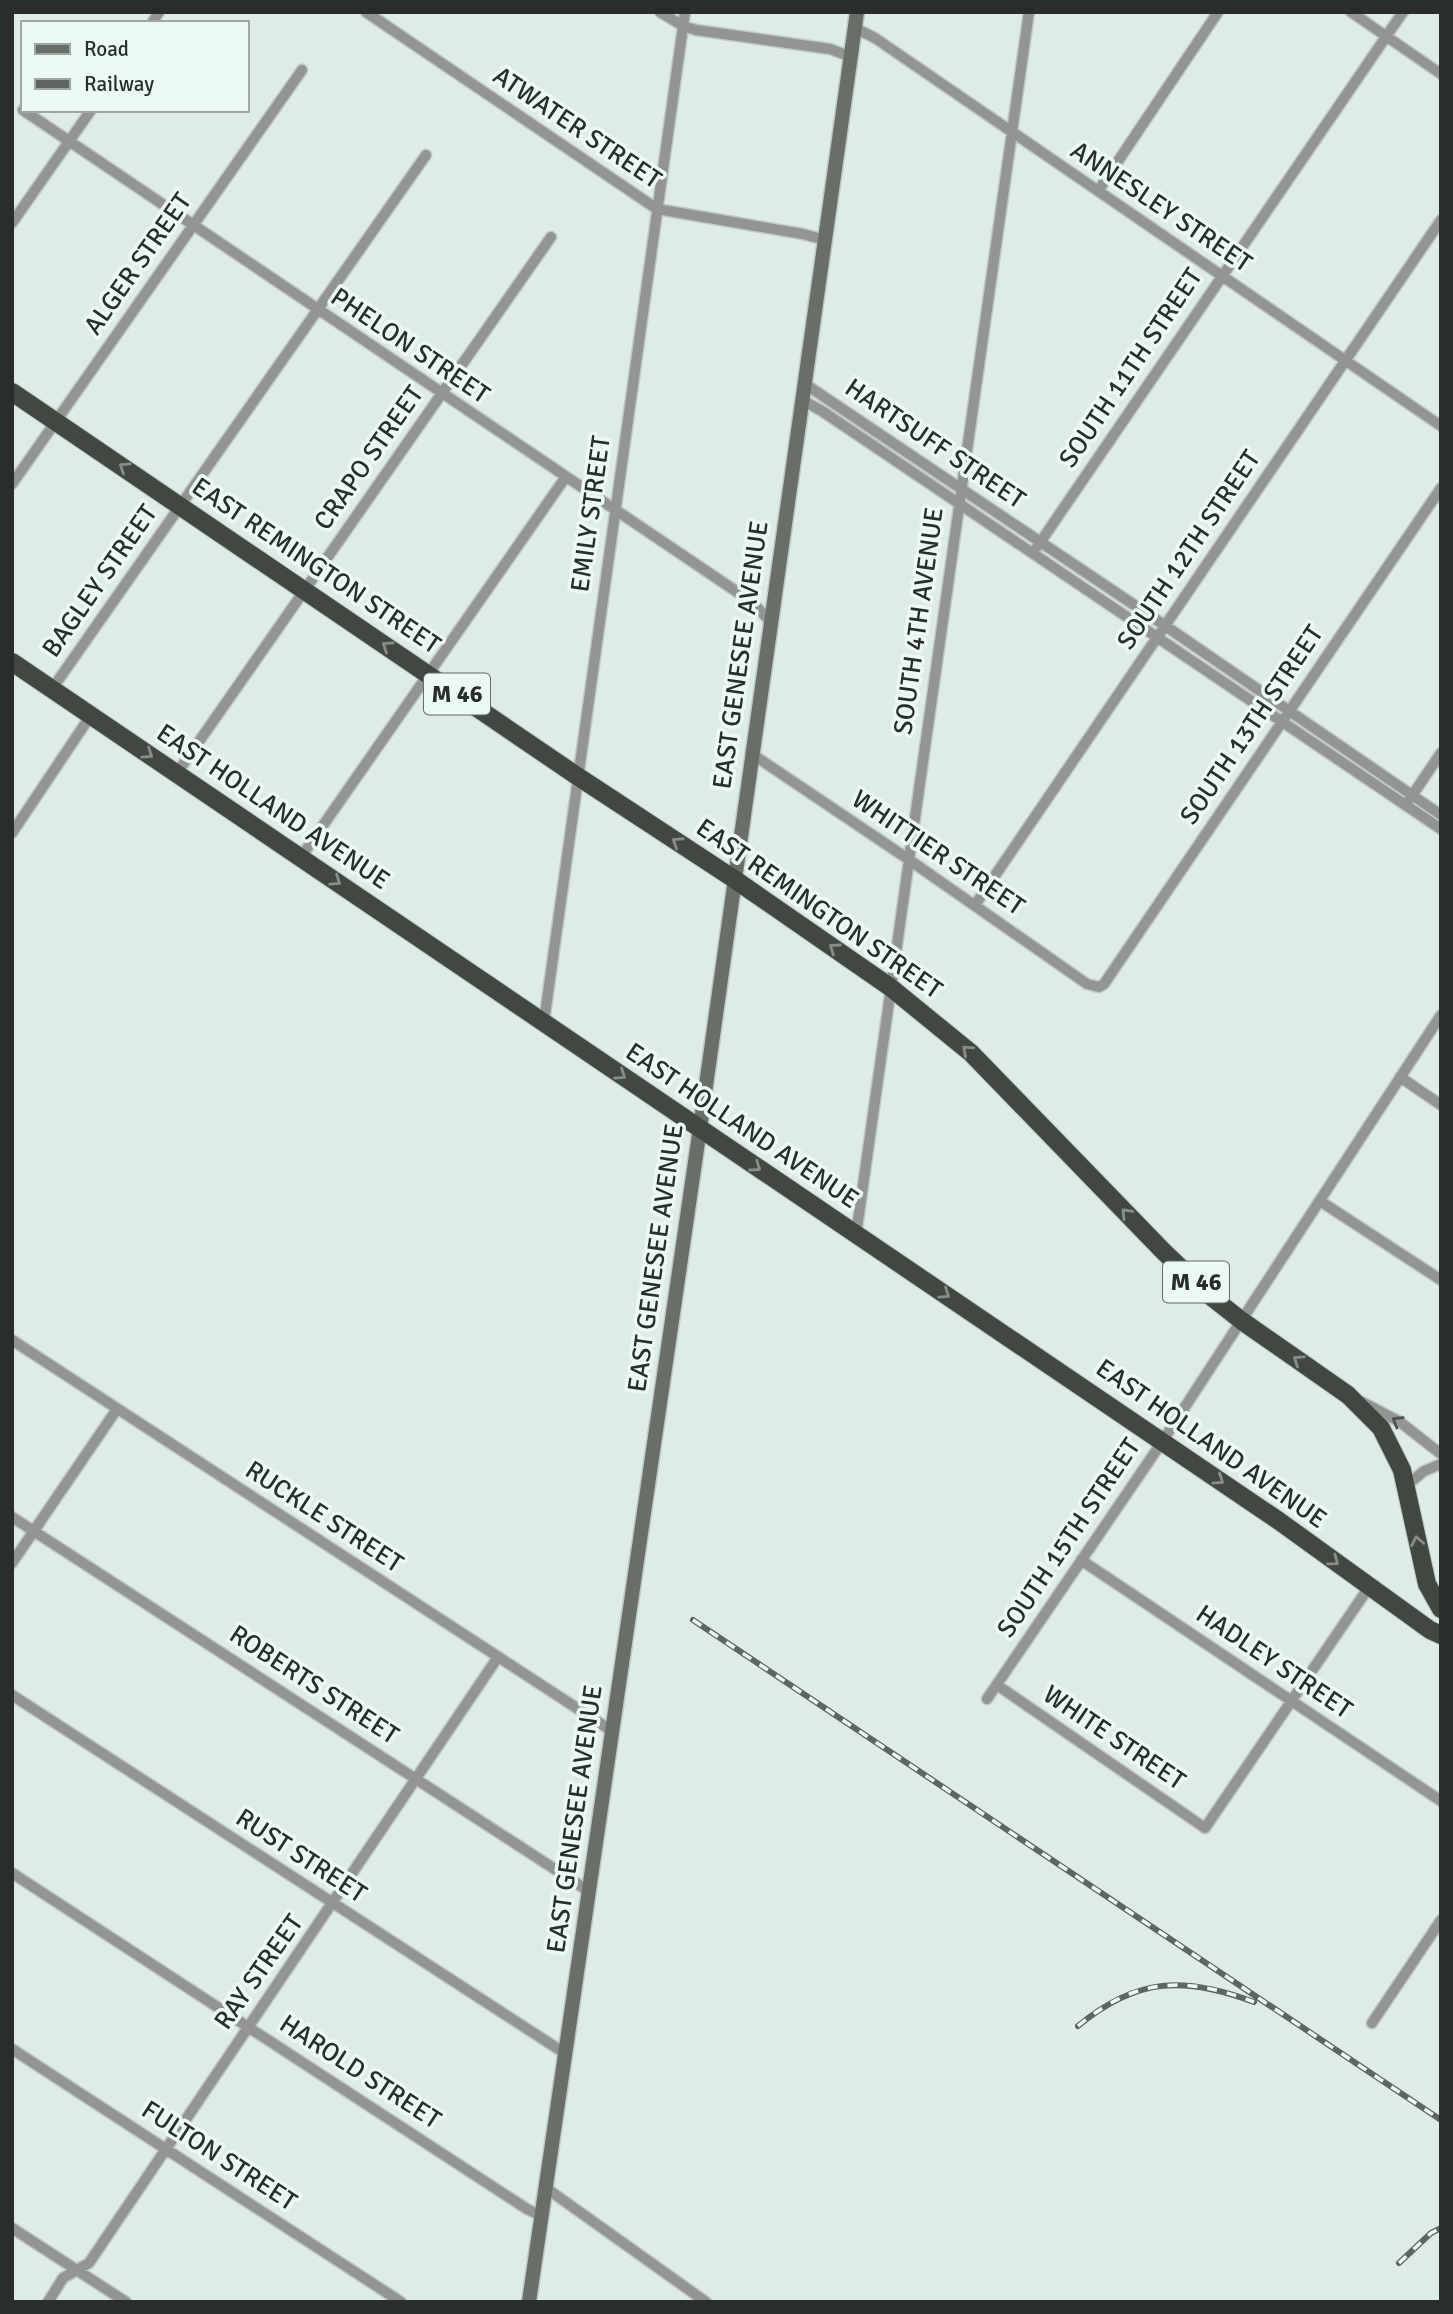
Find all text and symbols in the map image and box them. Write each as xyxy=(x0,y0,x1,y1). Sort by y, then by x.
legend xyxy=(21,21,248,112)
text: Road xyxy=(84,36,129,62)
street label: ATWATER STREET xyxy=(487,60,667,196)
text: Railway xyxy=(84,71,154,97)
street label: ANNESLEY STREET xyxy=(1064,135,1258,280)
street label: ALGER STREET xyxy=(77,187,199,341)
street label: SOUTH 11TH STREET xyxy=(1052,262,1210,474)
street label: PHELON STREET xyxy=(324,281,496,411)
street label: HARTSUFF STREET xyxy=(839,372,1031,516)
street label: CRAPO STREET xyxy=(307,379,431,536)
street label: EMILY STREET xyxy=(564,434,618,594)
street label: SOUTH 12TH STREET xyxy=(1110,444,1268,656)
one-way arrow xyxy=(119,463,132,476)
street label: EAST REMINGTON STREET xyxy=(186,471,447,661)
street label: BAGLEY STREET xyxy=(35,498,165,664)
street label: SOUTH 4TH AVENUE xyxy=(887,505,951,737)
street label: EAST GENESEE AVENUE xyxy=(706,519,776,791)
street label: SOUTH 13TH STREET xyxy=(1173,619,1331,831)
one-way arrow xyxy=(382,642,395,654)
road number: M 46 xyxy=(424,674,490,714)
street label: EAST HOLLAND AVENUE xyxy=(150,717,396,897)
one-way arrow xyxy=(140,746,153,758)
street label: WHITTIER STREET xyxy=(845,783,1031,923)
street label: EAST REMINGTON STREET xyxy=(690,812,948,1006)
one-way arrow xyxy=(672,837,685,850)
one-way arrow xyxy=(328,873,341,885)
one-way arrow xyxy=(829,944,842,956)
street label: EAST HOLLAND AVENUE xyxy=(619,1036,865,1216)
one-way arrow xyxy=(962,1046,975,1058)
one-way arrow xyxy=(613,1067,626,1079)
street label: EAST GENESEE AVENUE xyxy=(621,1122,691,1394)
one-way arrow xyxy=(748,1159,761,1171)
one-way arrow xyxy=(1122,1209,1134,1221)
road number: M 46 xyxy=(1163,1262,1229,1302)
one-way arrow xyxy=(937,1286,950,1299)
street label: EAST HOLLAND AVENUE xyxy=(1089,1352,1333,1536)
one-way arrow xyxy=(1293,1355,1306,1368)
one-way arrow xyxy=(1391,1416,1404,1429)
street label: SOUTH 15TH STREET xyxy=(990,1432,1148,1644)
street label: RUCKLE STREET xyxy=(239,1454,409,1580)
one-way arrow xyxy=(1211,1472,1224,1485)
one-way arrow xyxy=(1410,1535,1425,1547)
one-way arrow xyxy=(1326,1553,1339,1565)
street label: HADLEY STREET xyxy=(1190,1598,1358,1726)
street label: ROBERTS STREET xyxy=(223,1618,405,1752)
street label: WHITE STREET xyxy=(1037,1679,1191,1797)
street label: EAST GENESEE AVENUE xyxy=(540,1683,610,1955)
street label: RUST STREET xyxy=(230,1802,372,1910)
street label: RAY STREET xyxy=(208,1908,310,2036)
street label: HAROLD STREET xyxy=(273,2008,447,2136)
street label: FULTON STREET xyxy=(135,2094,303,2218)

